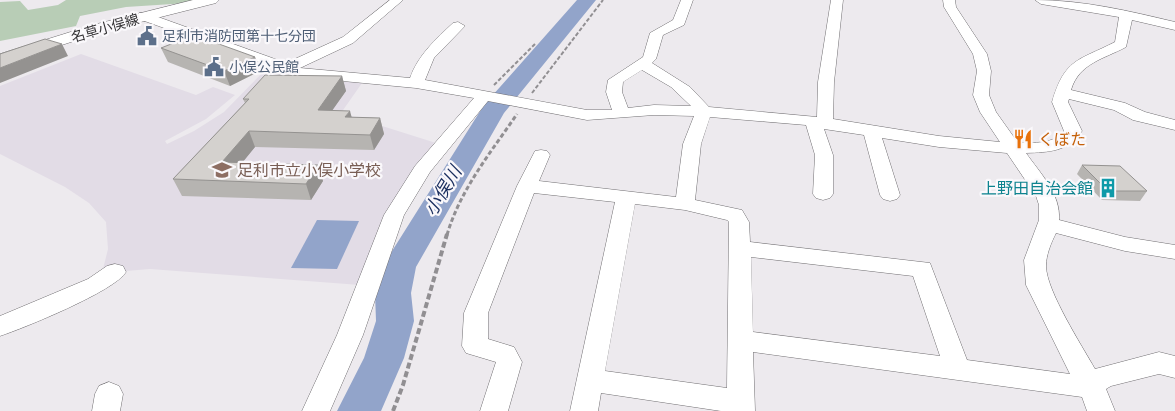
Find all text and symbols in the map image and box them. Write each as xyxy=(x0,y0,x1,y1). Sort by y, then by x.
street label: 名草小俣線 xyxy=(69,10,141,46)
public building icon: 足利市消防団第十七分団 xyxy=(136,25,158,47)
place label: 足利市消防団第十七分団 xyxy=(162,27,316,45)
public building icon: 小俣公民館 xyxy=(203,56,225,78)
place label: 小俣公民館 xyxy=(229,58,299,76)
restaurant icon: くぼた xyxy=(1012,128,1034,150)
place label: くぼた xyxy=(1038,129,1086,149)
school or university icon: 足利市立小俣小学校 xyxy=(211,159,233,181)
place label: 足利市立小俣小学校 xyxy=(237,160,381,180)
water label: 小俣川 xyxy=(419,160,467,220)
building icon: 上野田自治会館 xyxy=(1097,177,1119,199)
place label: 上野田自治会館 xyxy=(981,178,1093,198)

